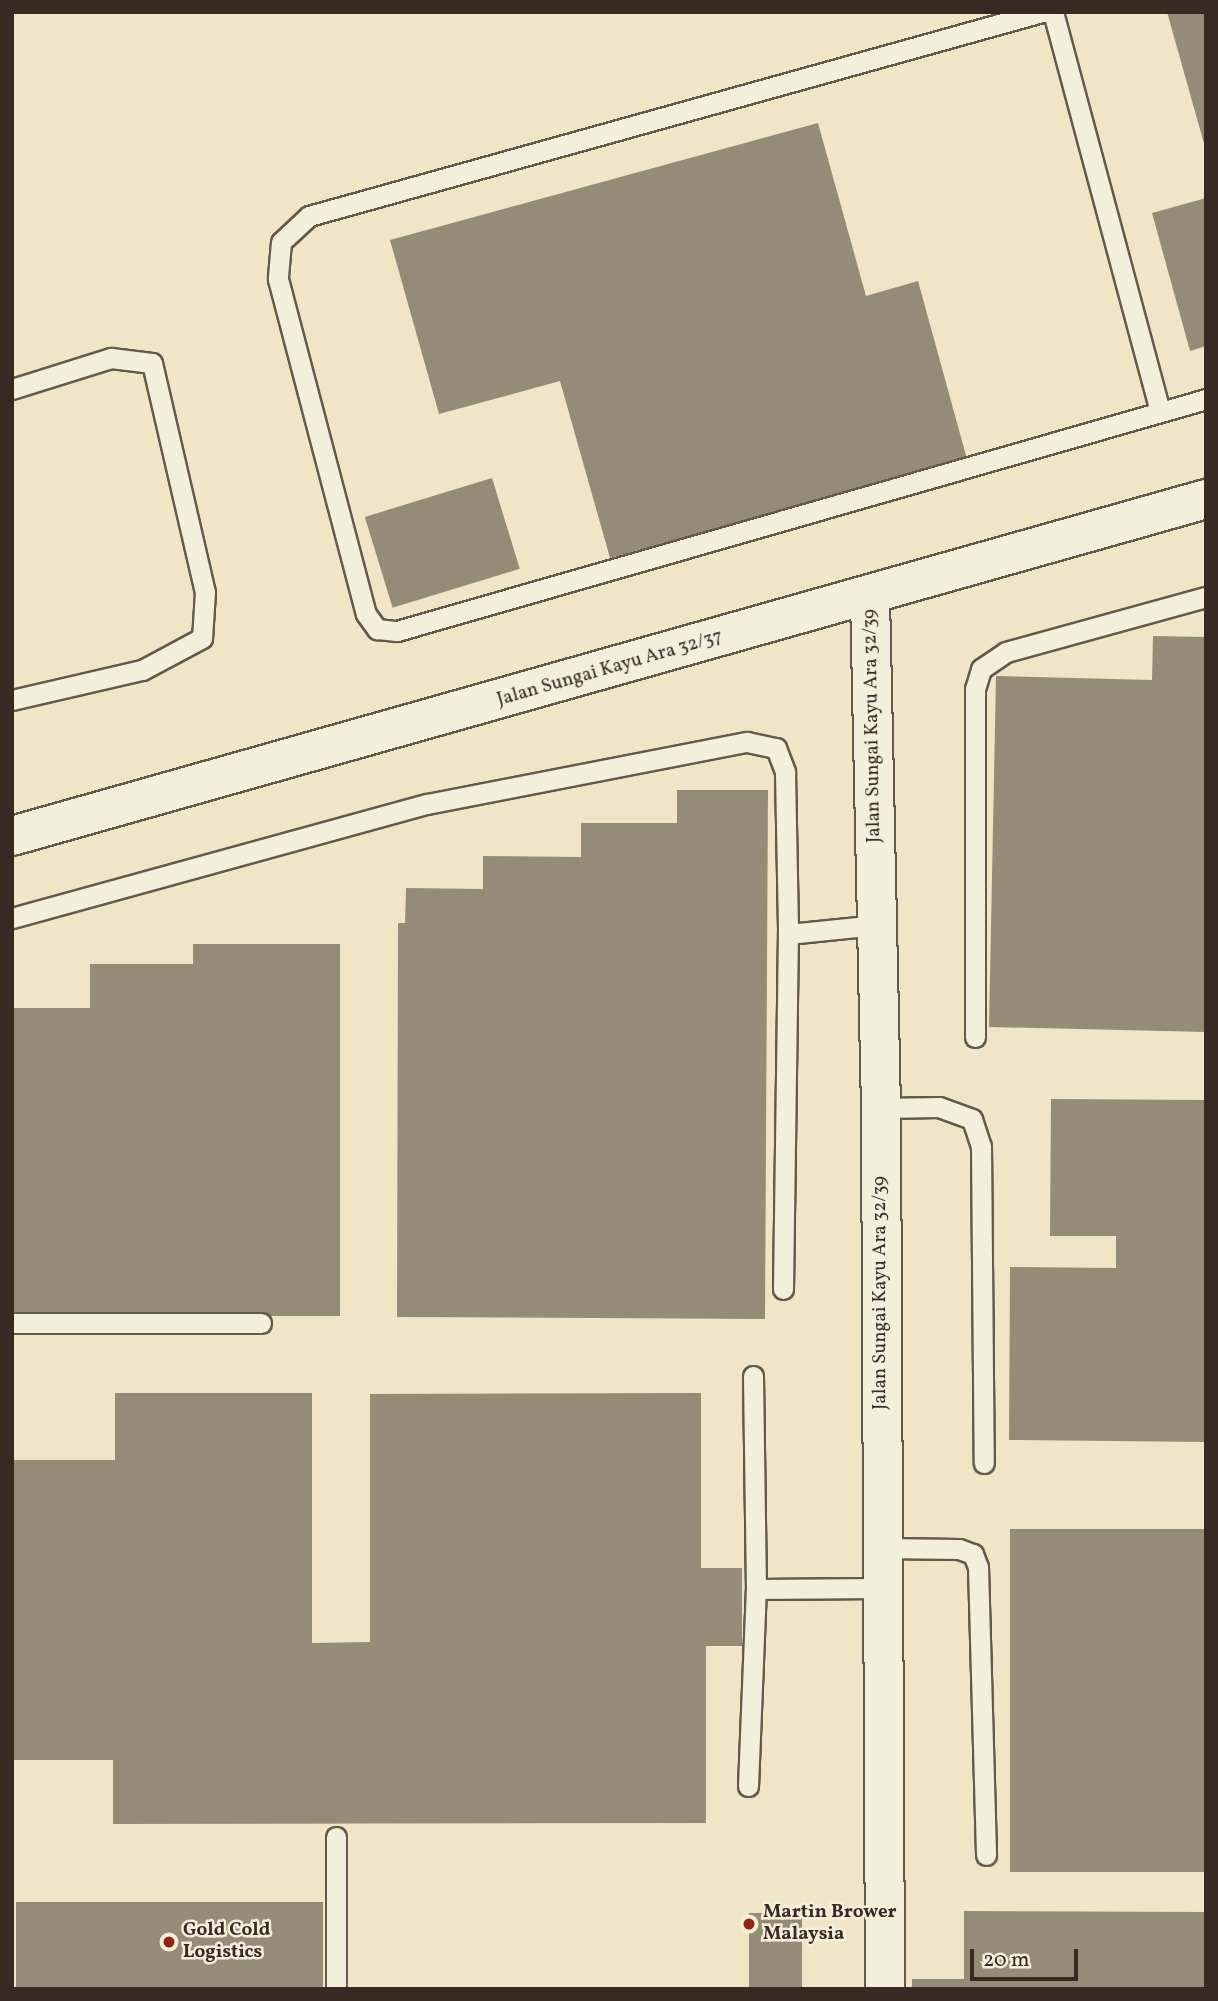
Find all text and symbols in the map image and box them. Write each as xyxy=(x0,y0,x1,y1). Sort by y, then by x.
street label: Jalan Sungai Kayu Ara 32/39 xyxy=(860,609,886,843)
street label: Jalan Sungai Kayu Ara 32/37 xyxy=(495,626,725,712)
street label: Jalan Sungai Kayu Ara 32/39 xyxy=(870,1176,892,1410)
place label: Martin Brower Malaysia xyxy=(763,1902,897,1946)
marker: Martin Brower Malaysia xyxy=(741,1916,757,1932)
place label: Gold Cold Logistics xyxy=(183,1920,270,1964)
marker: Gold Cold Logistics xyxy=(161,1934,177,1950)
scale bar xyxy=(973,1934,1082,1978)
text: 20 m xyxy=(983,1946,1029,1975)

